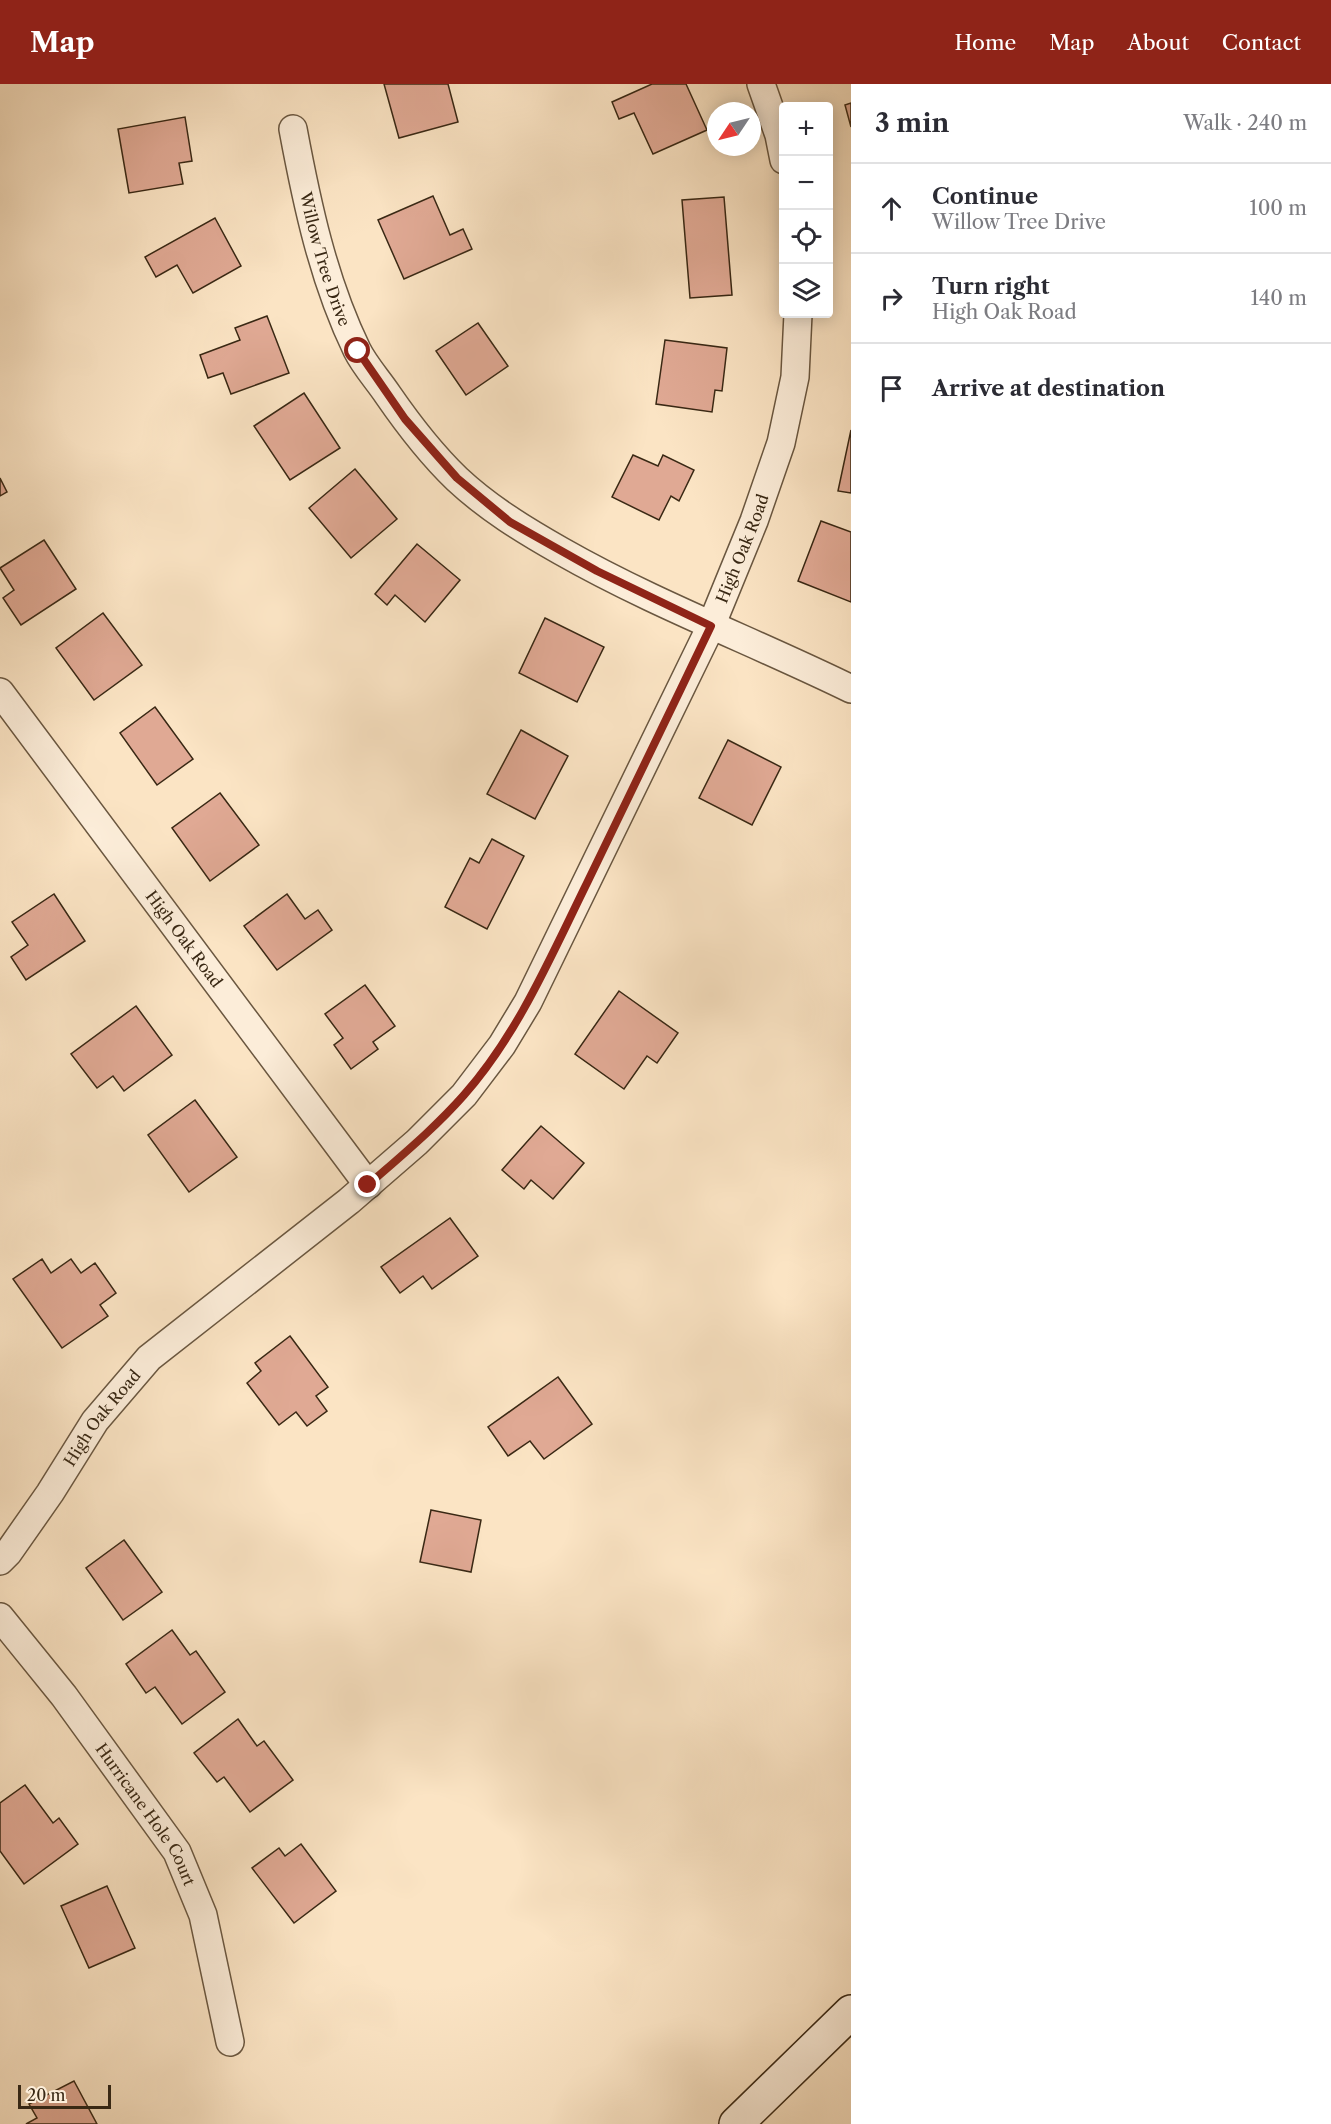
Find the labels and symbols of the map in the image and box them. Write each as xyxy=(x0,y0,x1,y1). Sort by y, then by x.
north arrow xyxy=(707,102,761,156)
street label: Willow Tree Drive xyxy=(296,189,355,329)
route start xyxy=(344,337,370,363)
street label: High Oak Road xyxy=(711,491,773,606)
street label: High Oak Road xyxy=(142,886,227,991)
route end xyxy=(354,1171,380,1197)
street label: High Oak Road xyxy=(59,1365,145,1470)
street label: Hurricane Hole Court xyxy=(91,1739,200,1889)
scale bar xyxy=(18,2082,111,2110)

